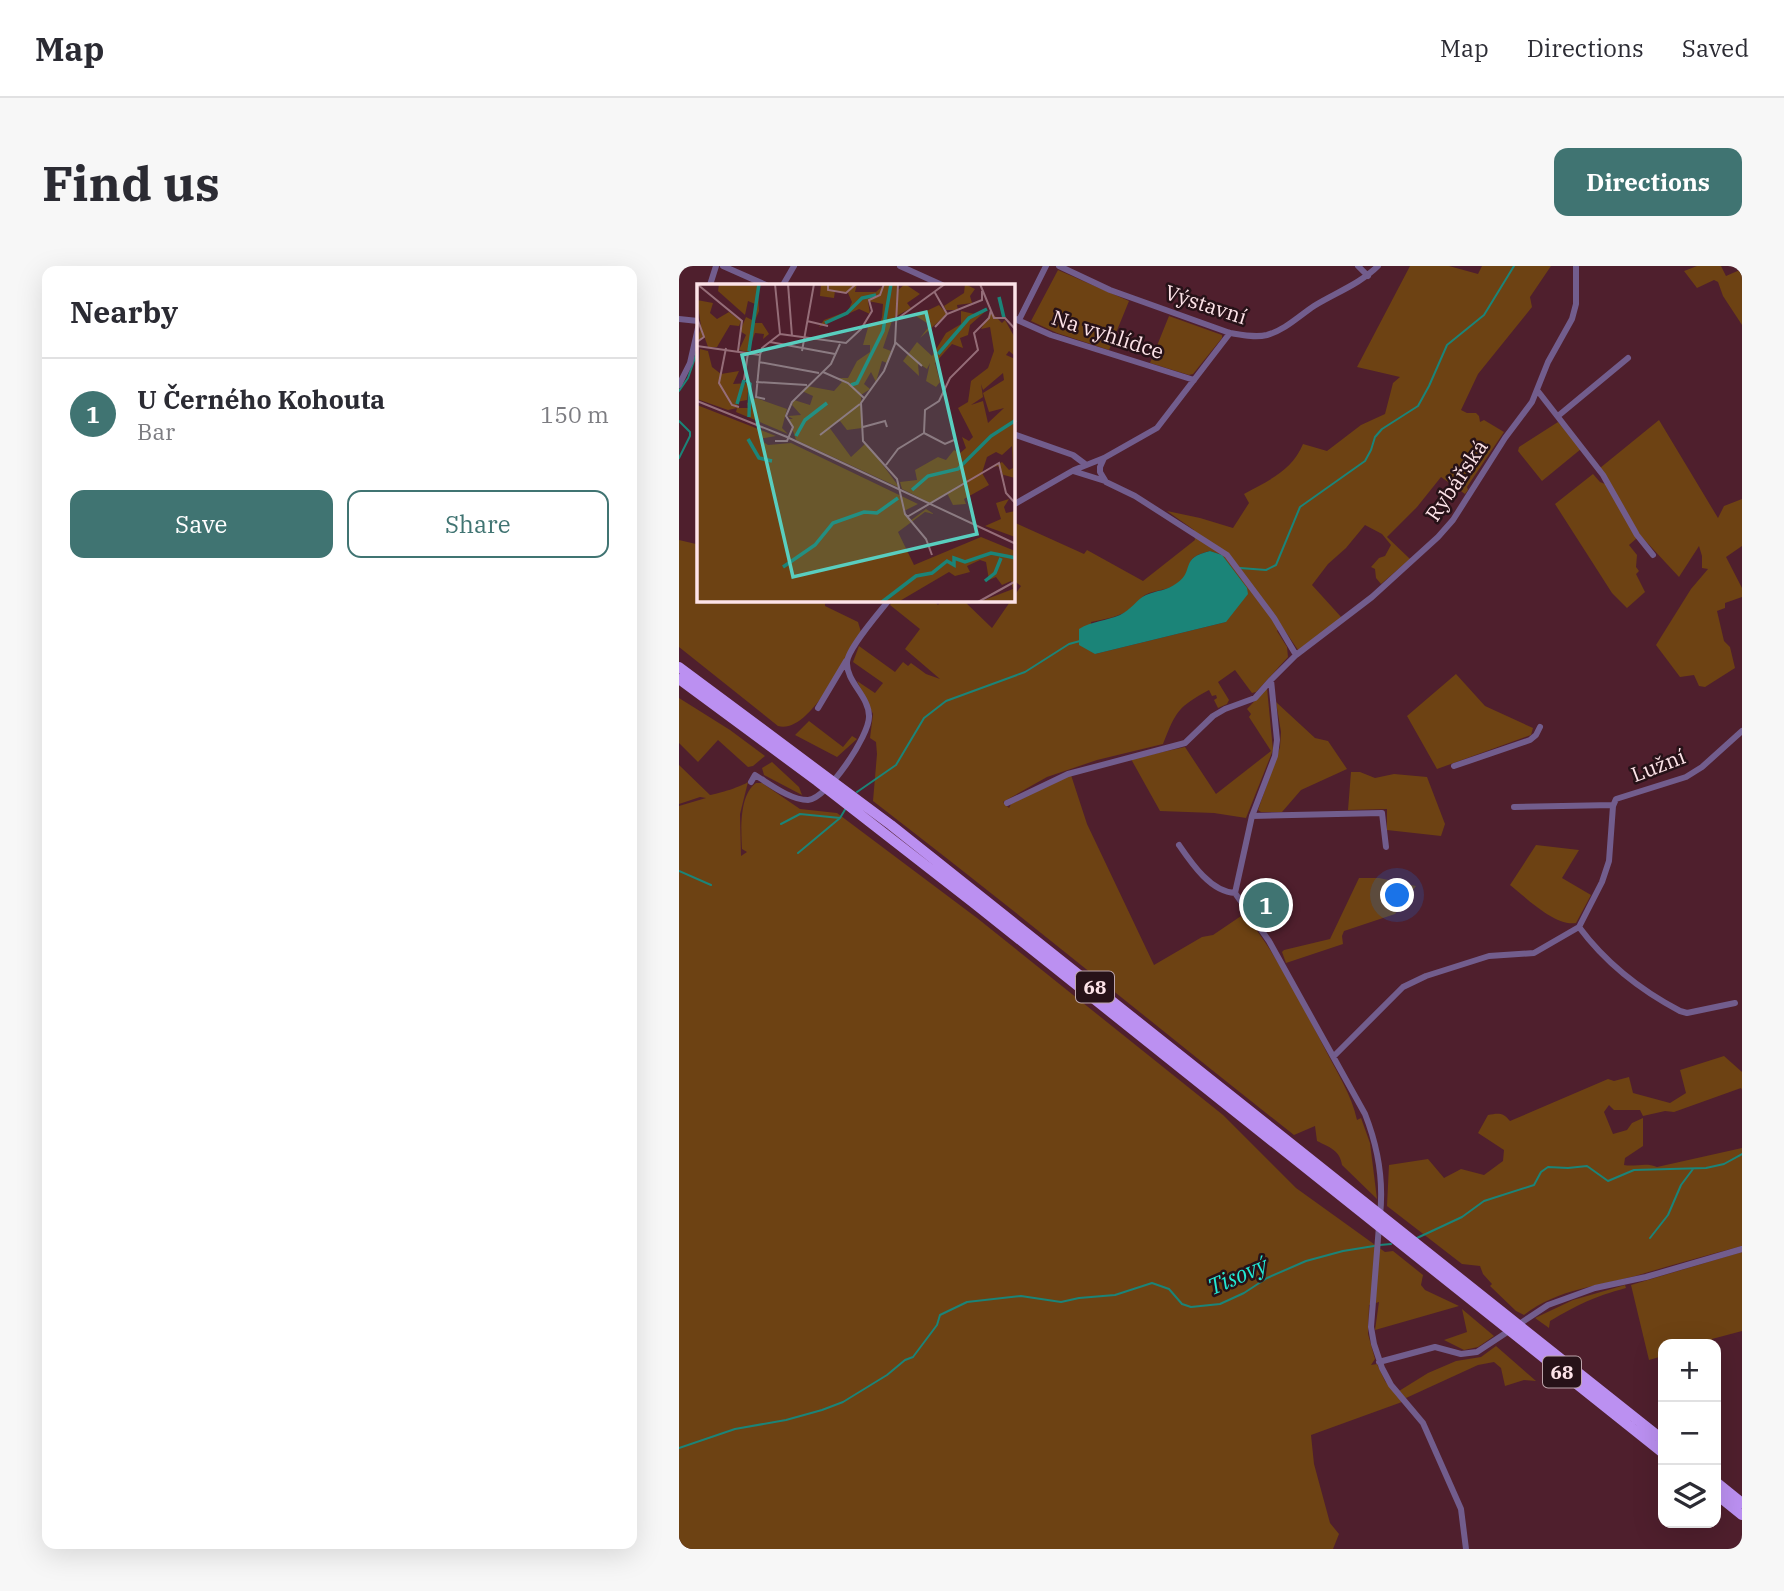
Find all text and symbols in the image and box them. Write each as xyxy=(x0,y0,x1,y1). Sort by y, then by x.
text: Map xyxy=(35,27,104,70)
text: Map xyxy=(1440,32,1489,64)
text: Directions xyxy=(1527,32,1644,64)
text: Saved xyxy=(1682,32,1749,64)
button: Directions xyxy=(1554,148,1742,216)
text: Find us xyxy=(42,151,220,214)
street label: Výstavní xyxy=(1161,278,1251,330)
inset map xyxy=(697,284,1015,602)
text: Nearby xyxy=(70,292,178,331)
street label: Na vyhlídce xyxy=(1048,303,1168,365)
text: U Černého Kohouta xyxy=(137,382,385,416)
text: 1 xyxy=(86,399,100,429)
text: 150 m xyxy=(540,399,609,429)
text: Bar xyxy=(137,416,175,446)
street label: Rybářská xyxy=(1418,434,1494,526)
button: Save xyxy=(70,490,333,558)
button: Share xyxy=(347,490,609,558)
street label: Lužní xyxy=(1627,742,1689,788)
your location xyxy=(1380,878,1414,912)
pin: 1 xyxy=(1243,879,1289,931)
road number: 68 xyxy=(1076,972,1114,1002)
water label: Tisový xyxy=(1203,1248,1274,1301)
map controls xyxy=(1658,1339,1721,1528)
button: + xyxy=(1658,1339,1721,1402)
road number: 68 xyxy=(1543,1356,1581,1388)
button: − xyxy=(1658,1402,1721,1465)
button: layers xyxy=(1658,1465,1721,1528)

